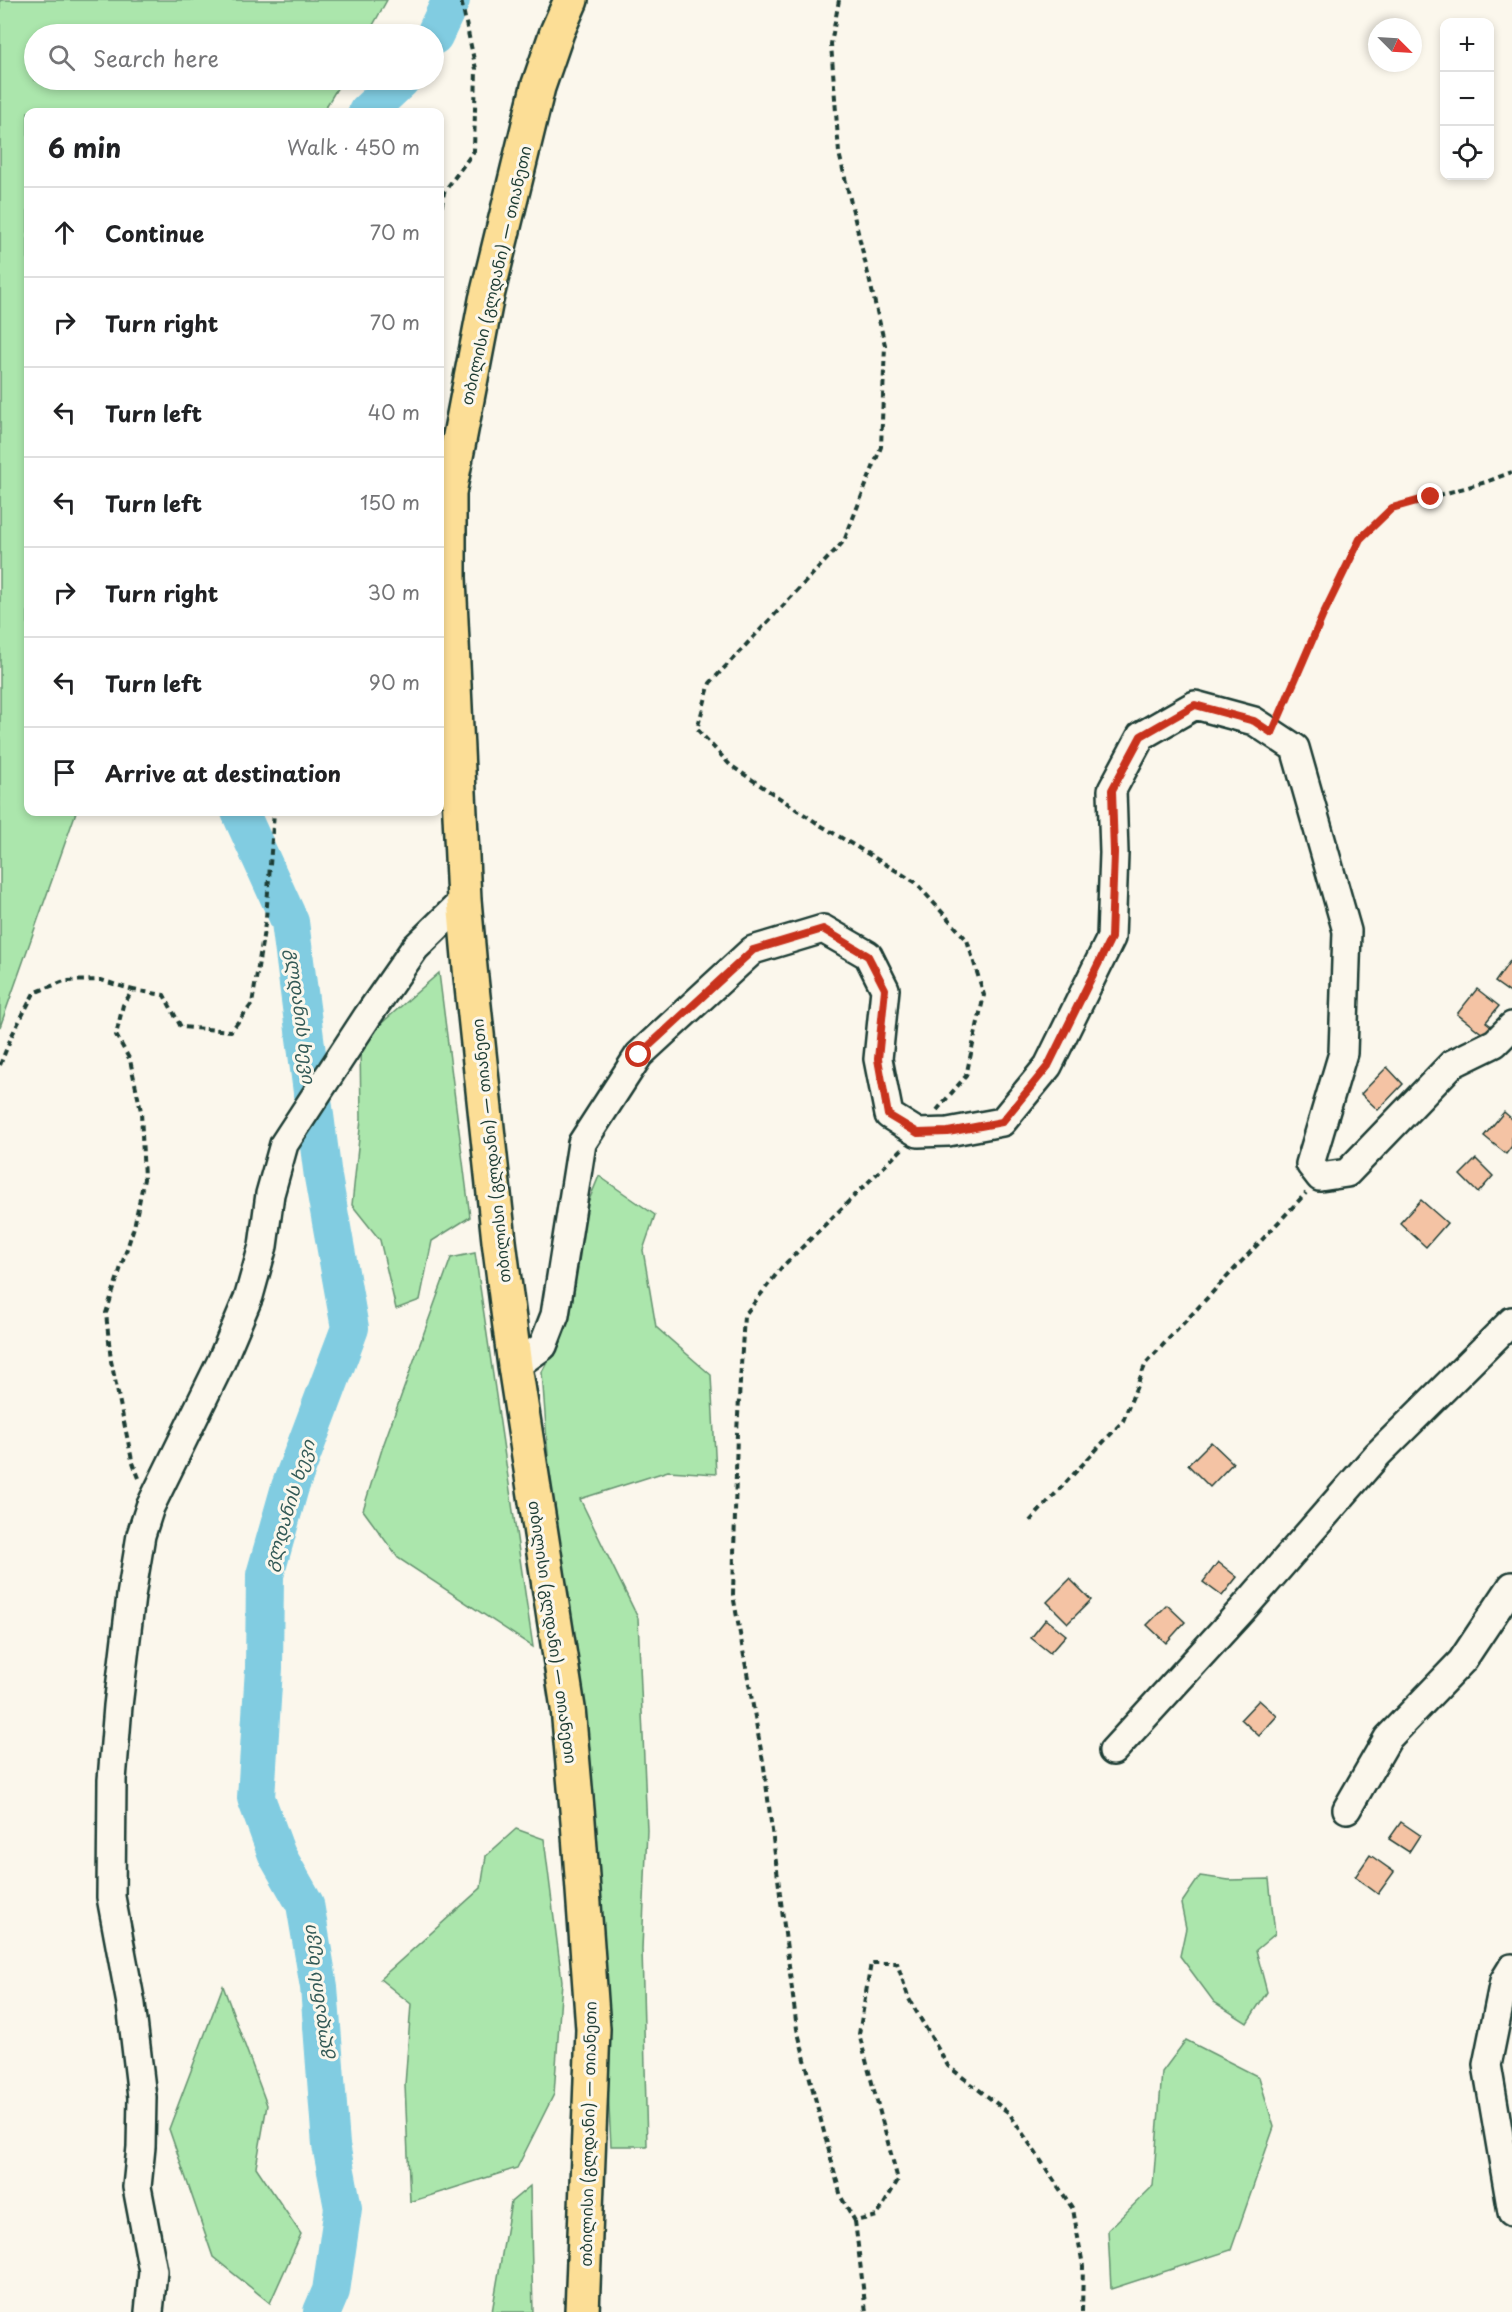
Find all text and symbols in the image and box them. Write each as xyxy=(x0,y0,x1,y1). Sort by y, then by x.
north arrow xyxy=(1368,18,1422,72)
map controls xyxy=(1440,18,1494,180)
button: + xyxy=(1440,18,1494,72)
search box xyxy=(24,24,444,90)
icon: search xyxy=(45,41,78,74)
text: Search here xyxy=(93,41,219,74)
button: − xyxy=(1440,72,1494,126)
button: locate xyxy=(1440,126,1494,180)
text: 6 min xyxy=(48,128,121,167)
text: Walk · 450 m xyxy=(287,132,420,162)
street label: თბილისი (გლდანი) — თიანეთი xyxy=(453,143,537,407)
icon: ahead xyxy=(48,216,81,249)
text: Continue xyxy=(105,216,204,249)
text: 70 m xyxy=(370,217,420,247)
icon: right xyxy=(48,306,81,339)
text: Turn right xyxy=(105,306,218,339)
text: 70 m xyxy=(370,307,420,337)
icon: left xyxy=(48,396,81,429)
text: Turn left xyxy=(105,396,202,429)
text: 40 m xyxy=(368,397,420,427)
route end xyxy=(1417,483,1443,509)
icon: left xyxy=(48,486,81,519)
text: Turn left xyxy=(105,486,202,519)
text: 150 m xyxy=(360,487,420,517)
icon: right xyxy=(48,576,81,609)
text: Turn right xyxy=(105,576,218,609)
text: 30 m xyxy=(367,577,420,607)
icon: left xyxy=(48,666,81,699)
text: Turn left xyxy=(105,666,202,699)
text: 90 m xyxy=(369,667,420,697)
icon: arrive xyxy=(48,756,81,789)
text: Arrive at destination xyxy=(105,756,341,789)
water label: გლდანის ხევი xyxy=(280,947,324,1085)
street label: თბილისი (გლდანი) — თიანეთი xyxy=(464,1018,516,1284)
route start xyxy=(625,1041,651,1067)
water label: გლდანის ხევი xyxy=(255,1436,321,1574)
street label: თბილისი (გლდანი) — თიანეთი xyxy=(524,1499,584,1765)
water label: გლდანის ხევი xyxy=(294,1924,338,2062)
street label: თბილისი (გლდანი) — თიანეთი xyxy=(573,2001,601,2267)

